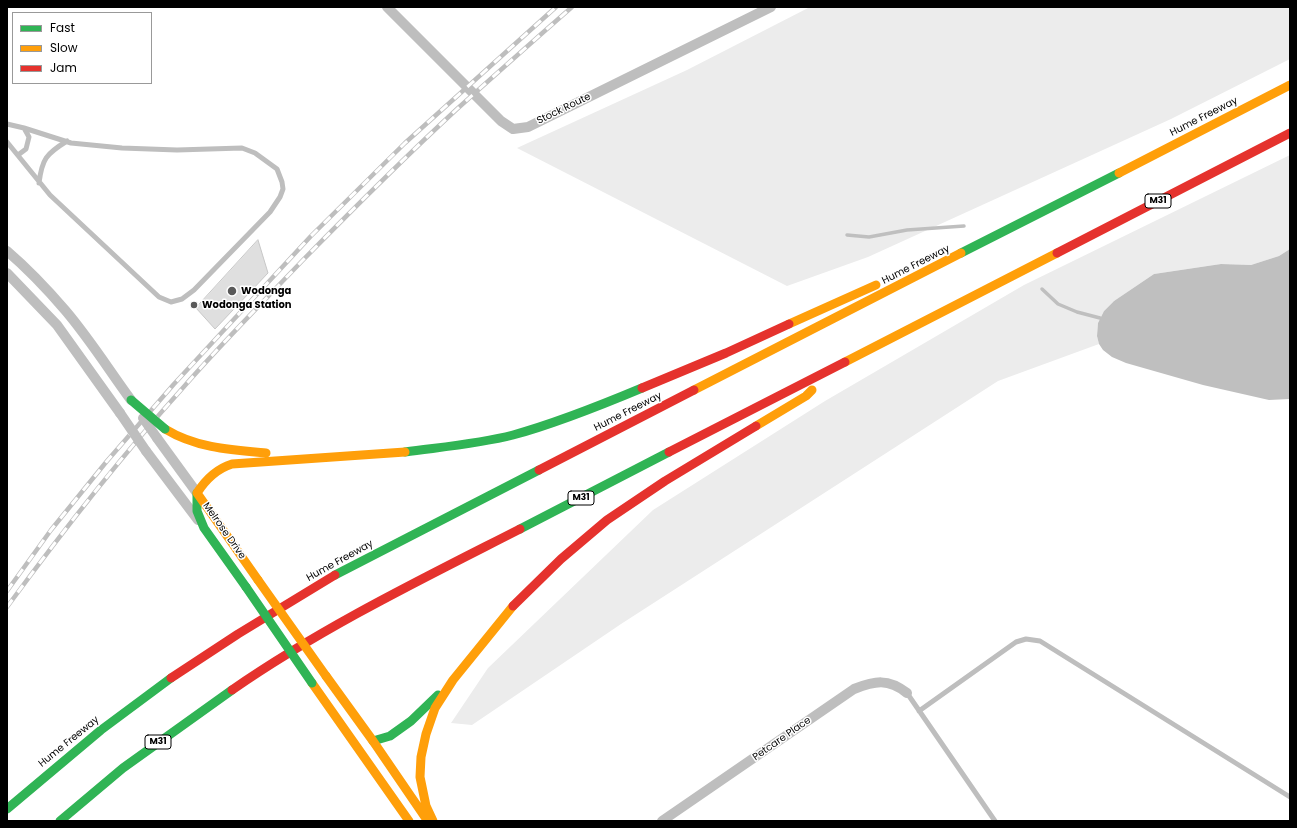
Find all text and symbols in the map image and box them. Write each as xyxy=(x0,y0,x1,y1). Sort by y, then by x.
legend xyxy=(12,12,152,84)
text: Fast xyxy=(50,19,75,36)
text: Slow xyxy=(50,39,78,56)
text: Jam xyxy=(50,59,77,76)
street label: Stock Route xyxy=(535,91,593,127)
street label: Hume Freeway xyxy=(1168,95,1240,139)
road number: M31 xyxy=(1145,194,1171,208)
street label: Hume Freeway xyxy=(880,243,952,287)
marker: Wodonga xyxy=(226,285,238,297)
place label: Wodonga xyxy=(241,285,291,297)
place label: Wodonga Station xyxy=(202,299,292,311)
marker: Wodonga Station xyxy=(189,300,199,310)
street label: Hume Freeway xyxy=(592,390,664,434)
road number: M31 xyxy=(568,491,594,505)
street label: Melrose Drive xyxy=(200,500,248,562)
street label: Hume Freeway xyxy=(305,538,375,584)
street label: Hume Freeway xyxy=(36,714,102,770)
street label: Petcare Place xyxy=(751,714,813,764)
road number: M31 xyxy=(145,735,171,749)

